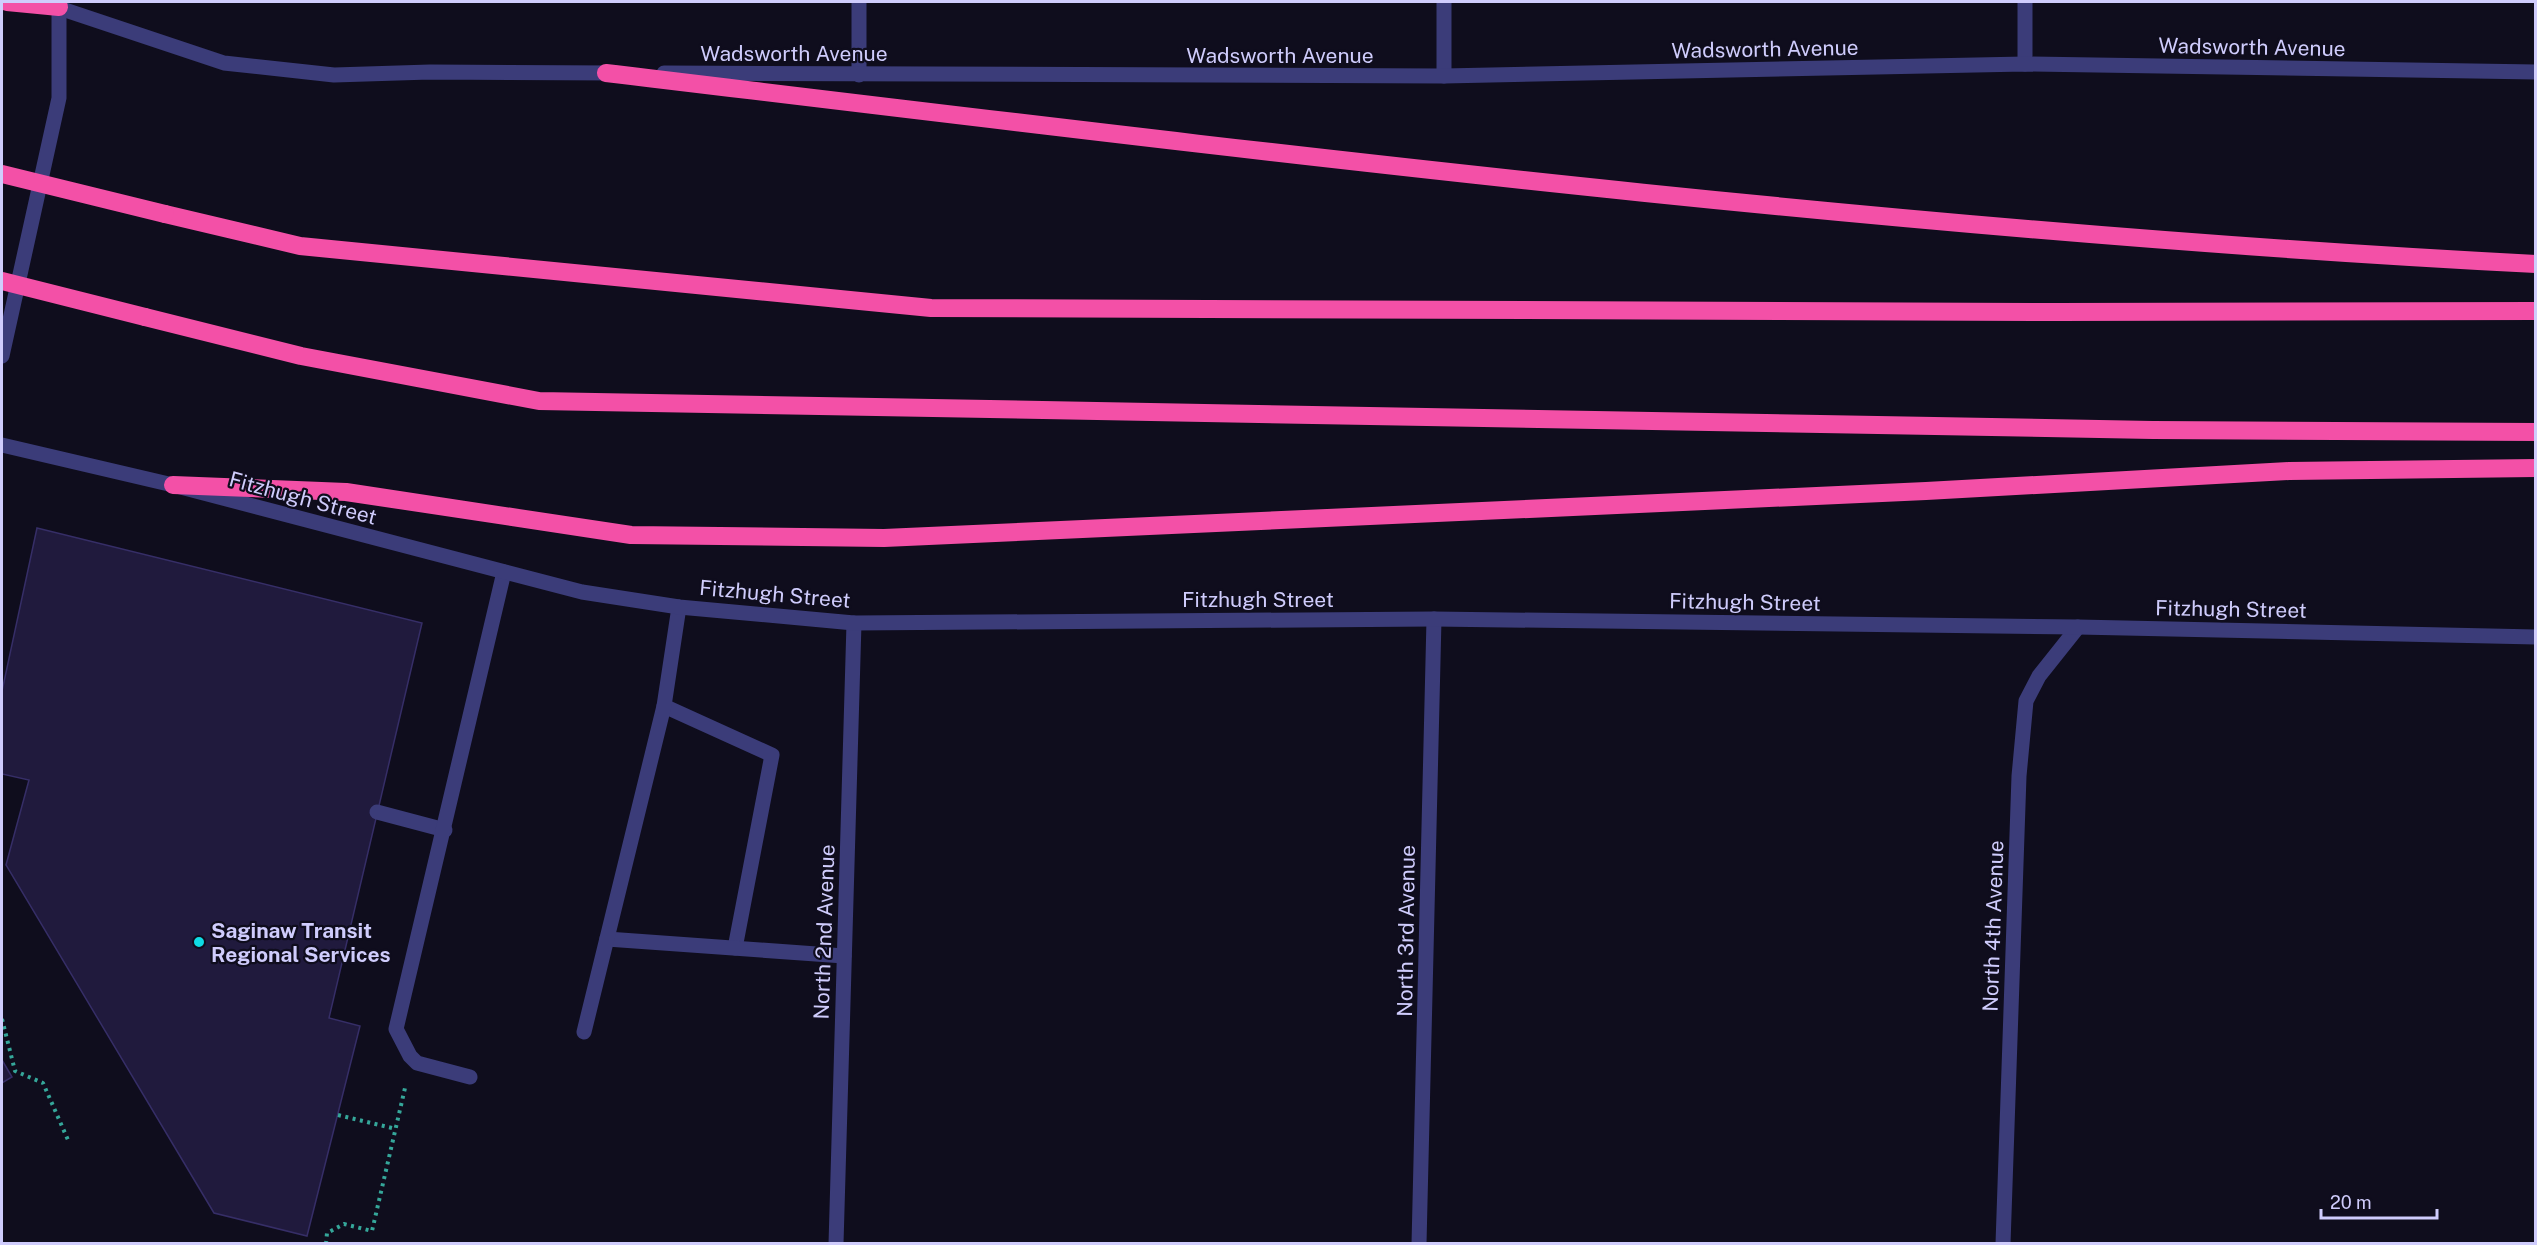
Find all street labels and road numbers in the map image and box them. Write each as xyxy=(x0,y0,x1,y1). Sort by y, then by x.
street label: Wadsworth Avenue xyxy=(2158,33,2346,61)
street label: Wadsworth Avenue xyxy=(1671,35,1859,63)
street label: Wadsworth Avenue xyxy=(700,41,888,66)
street label: Wadsworth Avenue xyxy=(1186,43,1374,68)
street label: Fitzhugh Street xyxy=(226,466,380,530)
street label: Fitzhugh Street xyxy=(698,575,852,613)
street label: Fitzhugh Street xyxy=(1182,587,1334,612)
street label: Fitzhugh Street xyxy=(1669,588,1821,616)
street label: Fitzhugh Street xyxy=(2155,595,2307,623)
street label: North 4th Avenue xyxy=(1978,840,2008,1012)
street label: North 2nd Avenue xyxy=(808,844,840,1020)
street label: North 3rd Avenue xyxy=(1392,845,1420,1017)

